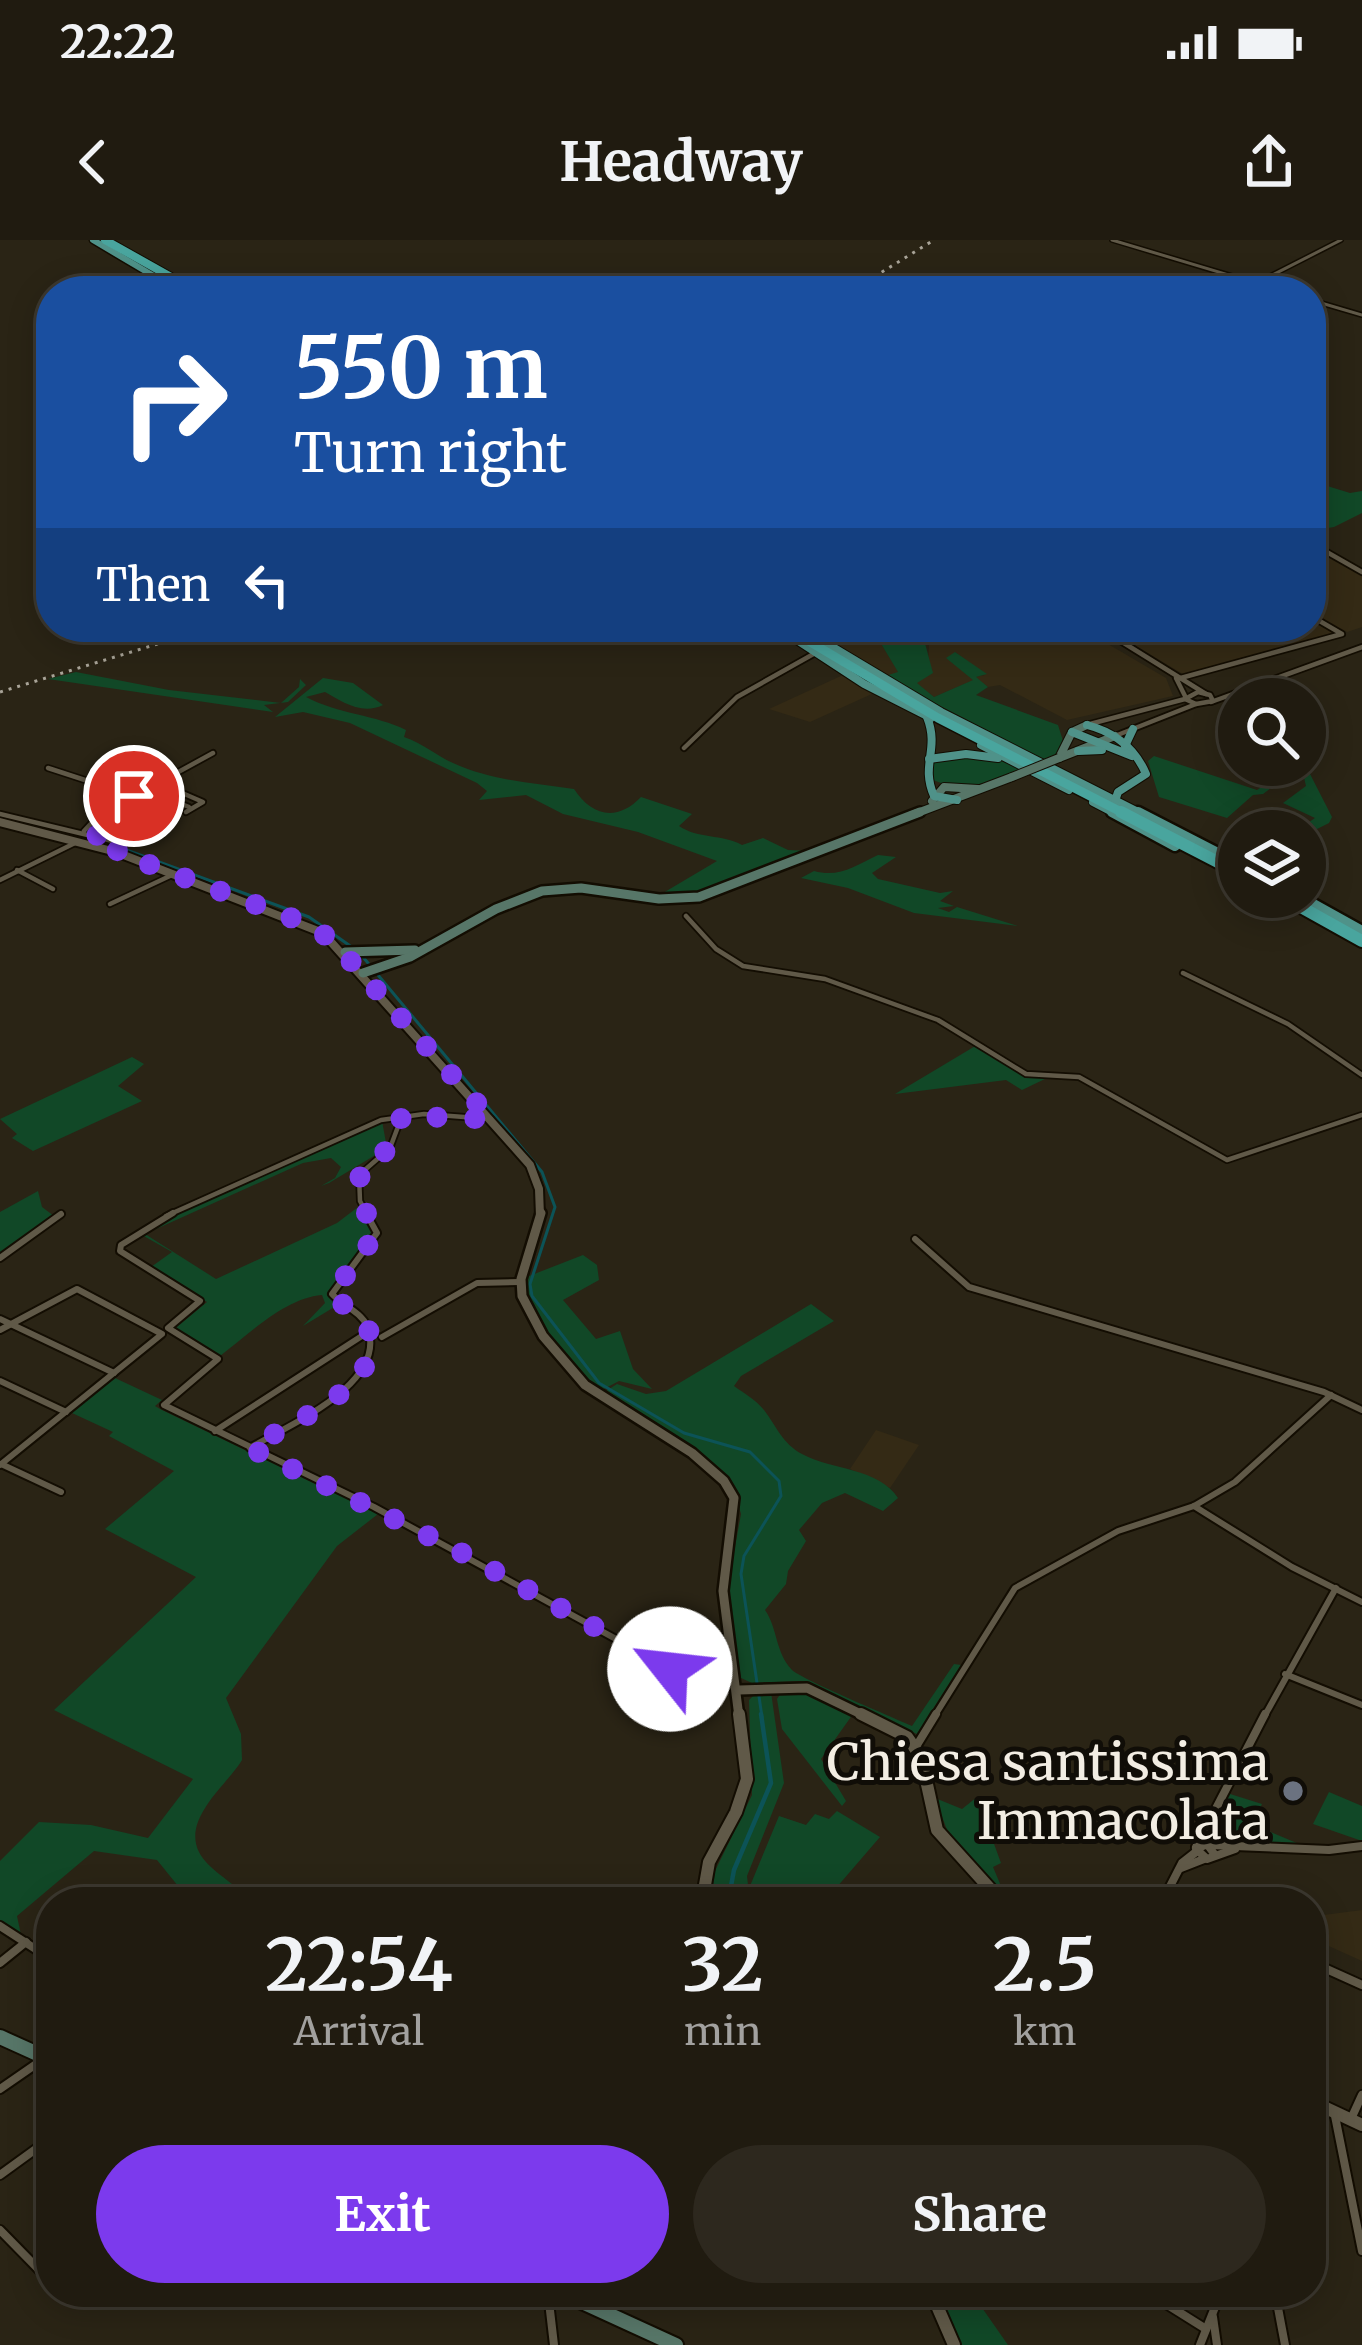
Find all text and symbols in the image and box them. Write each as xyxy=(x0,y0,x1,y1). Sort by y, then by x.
text: 22:22 xyxy=(60,14,176,70)
text: Headway xyxy=(559,128,803,196)
icon: back xyxy=(60,129,126,195)
icon: share xyxy=(1236,129,1302,195)
text: 550 m xyxy=(294,315,548,421)
icon: right xyxy=(96,324,252,480)
text: Turn right xyxy=(294,419,567,487)
icon: left xyxy=(234,552,300,618)
text: Then xyxy=(96,557,210,613)
map controls xyxy=(1218,678,1326,918)
button: search xyxy=(1218,678,1326,786)
pin xyxy=(83,745,185,847)
icon: arrive xyxy=(101,763,167,829)
button: layers xyxy=(1218,810,1326,918)
position arrow xyxy=(607,1606,733,1732)
place label: Chiesa santissima Immacolata xyxy=(826,1730,1269,1853)
marker: Chiesa santissima Immacolata xyxy=(1280,1778,1306,1804)
text: 22:54 xyxy=(265,1919,453,2010)
text: 32 xyxy=(682,1919,764,2010)
text: 2.5 xyxy=(993,1919,1097,2010)
text: Arrival xyxy=(294,2007,424,2056)
text: min xyxy=(684,2007,761,2056)
text: km xyxy=(1013,2007,1077,2056)
button: Exit xyxy=(96,2145,669,2283)
button: Share xyxy=(693,2145,1266,2283)

